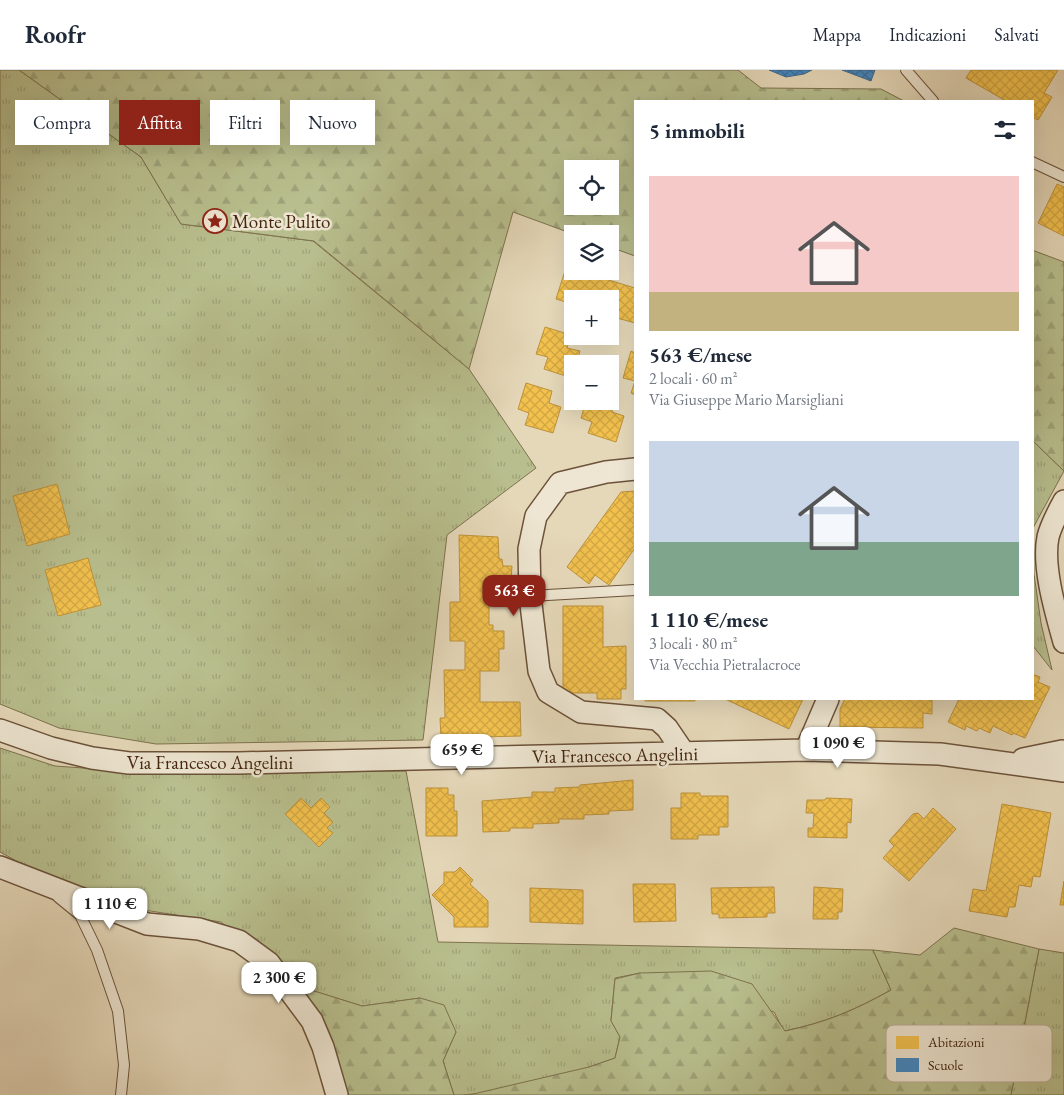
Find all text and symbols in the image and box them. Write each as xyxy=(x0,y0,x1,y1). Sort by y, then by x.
text: Roofr xyxy=(25,19,86,50)
text: Mappa xyxy=(813,23,861,46)
text: Indicazioni xyxy=(889,23,966,46)
text: Salvati xyxy=(994,23,1039,46)
chip: Compra xyxy=(15,100,109,145)
chip: Affitta xyxy=(119,100,200,145)
chip: Filtri xyxy=(210,100,280,145)
chip: Nuovo xyxy=(290,100,375,145)
icon: filters xyxy=(991,116,1019,144)
text: 5 immobili xyxy=(649,117,745,144)
map controls xyxy=(564,160,619,410)
button: locate xyxy=(564,160,619,215)
place icon: Monte Pulito xyxy=(202,208,228,234)
icon: home xyxy=(789,208,879,298)
place label: Monte Pulito xyxy=(232,209,330,234)
button: layers xyxy=(564,225,619,280)
button: + xyxy=(564,290,619,345)
text: 563 €/mese xyxy=(649,341,752,368)
button: − xyxy=(564,355,619,410)
text: 2 locali · 60 m² xyxy=(649,368,737,389)
text: Via Giuseppe Mario Marsigliani xyxy=(649,389,844,410)
icon: home xyxy=(789,473,879,563)
pin: 563 € xyxy=(479,574,549,617)
text: 563 € xyxy=(494,580,535,601)
text: 1 110 €/mese xyxy=(649,606,768,633)
text: 3 locali · 80 m² xyxy=(649,633,737,654)
text: Via Vecchia Pietralacroce xyxy=(649,654,801,675)
pin: 1 090 € xyxy=(792,726,884,769)
text: 1 090 € xyxy=(811,732,865,753)
pin: 659 € xyxy=(427,734,497,776)
text: 659 € xyxy=(442,739,483,760)
street label: Via Francesco Angelini xyxy=(532,741,699,769)
street label: Via Francesco Angelini xyxy=(127,750,294,775)
pin: 1 110 € xyxy=(64,888,156,930)
text: 1 110 € xyxy=(83,893,137,914)
pin: 2 300 € xyxy=(233,962,325,1004)
text: 2 300 € xyxy=(252,967,306,988)
legend xyxy=(886,1025,1052,1082)
text: Abitazioni xyxy=(927,1033,985,1051)
text: Scuole xyxy=(928,1056,964,1074)

